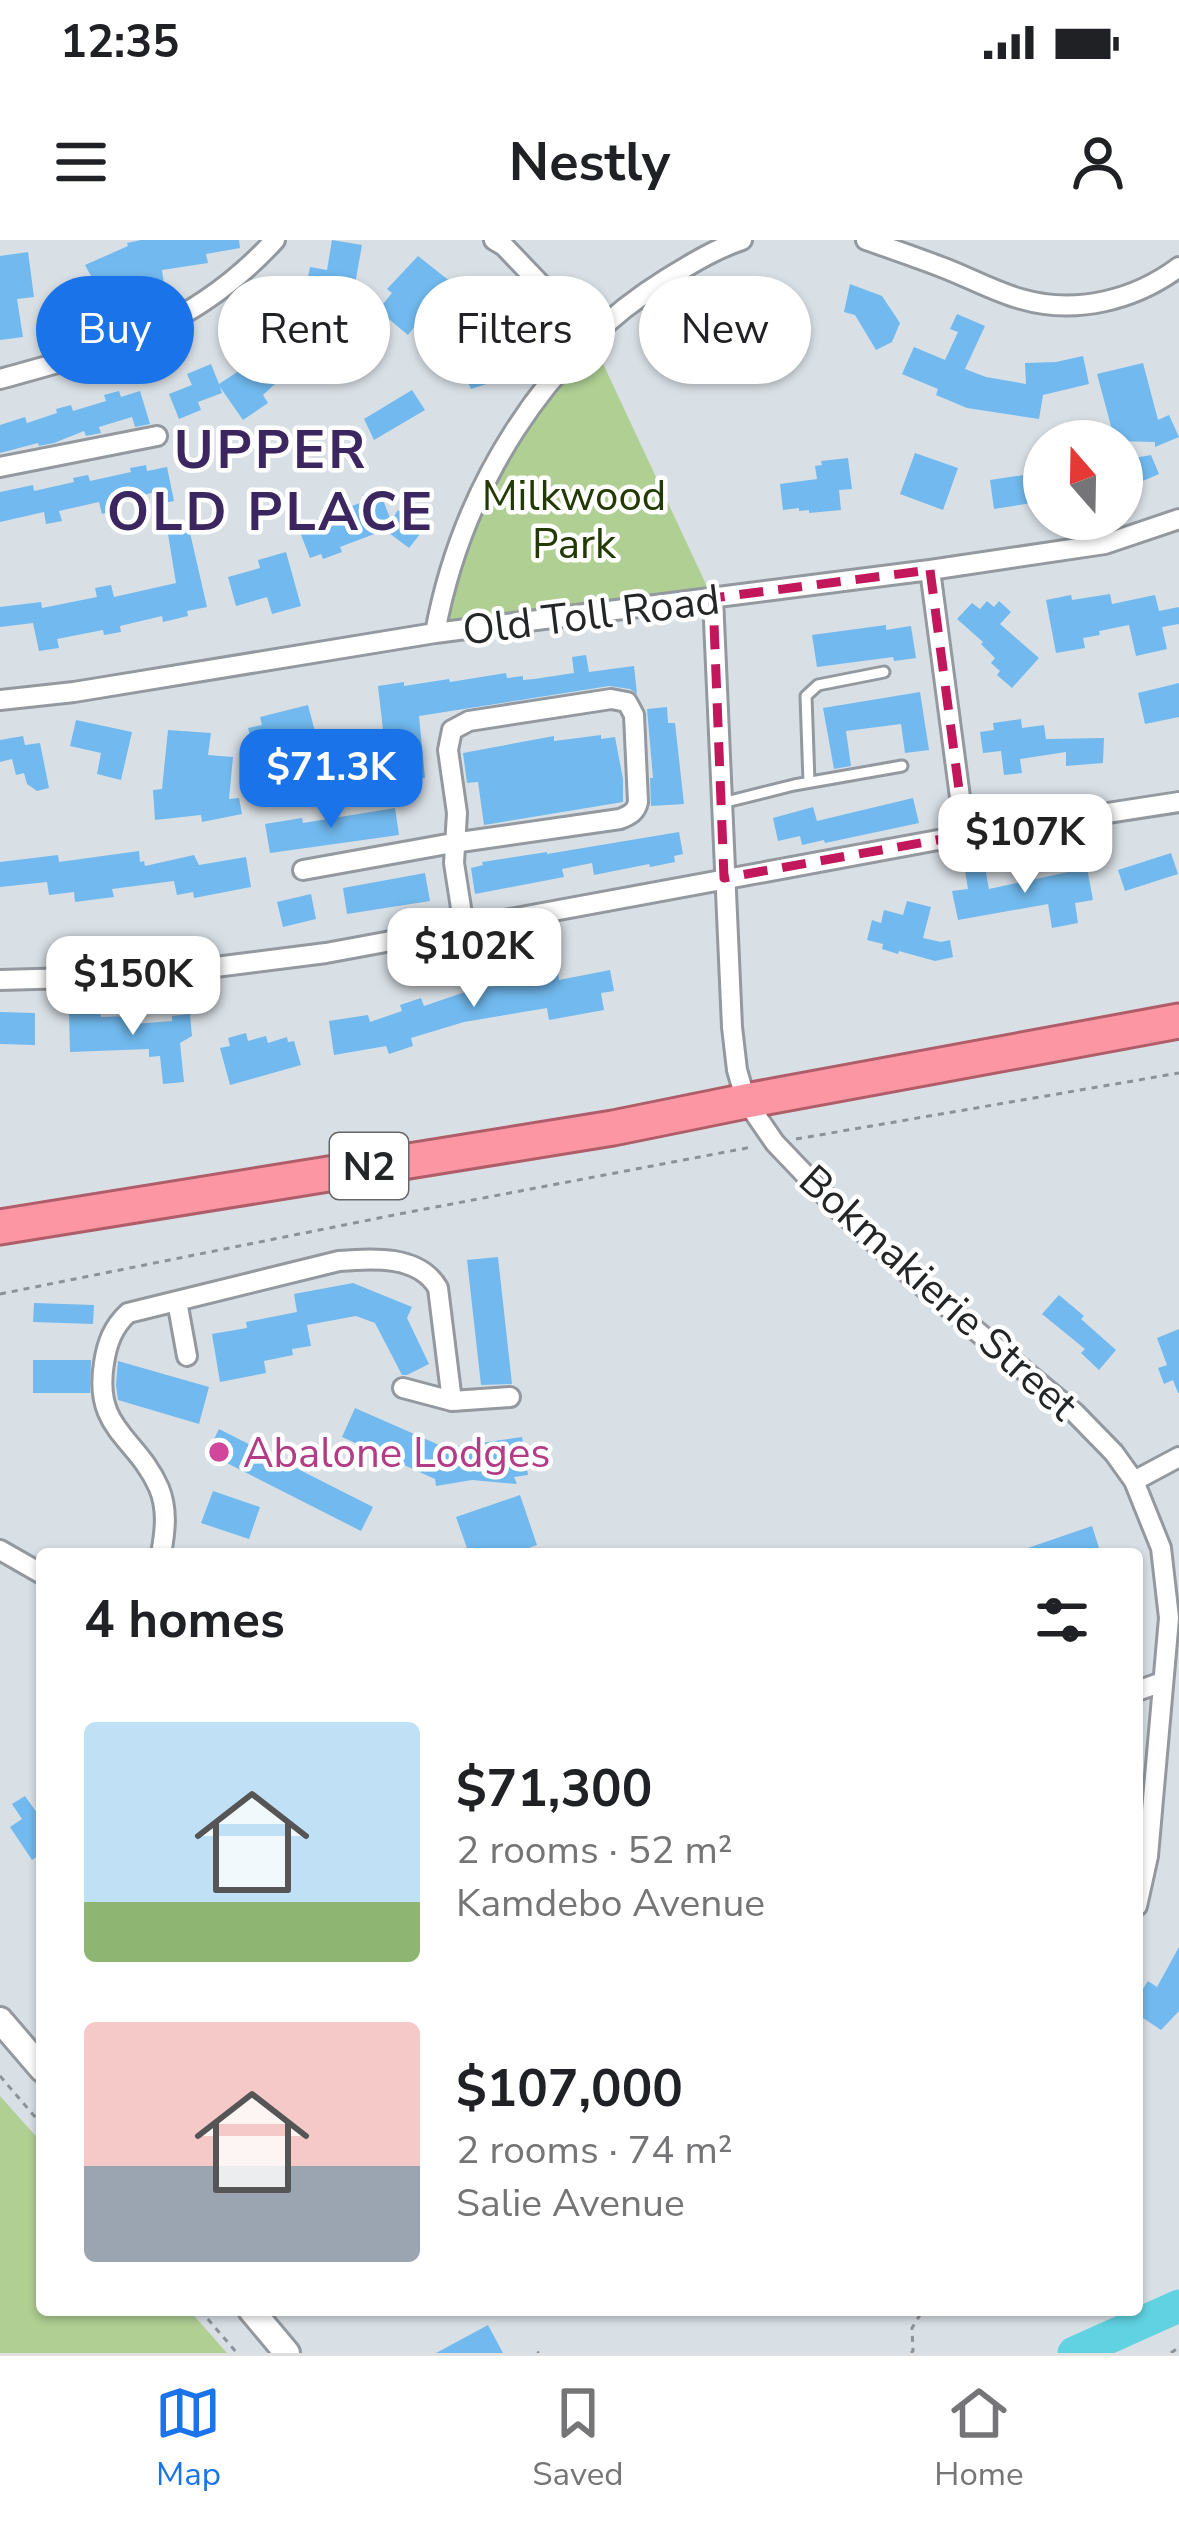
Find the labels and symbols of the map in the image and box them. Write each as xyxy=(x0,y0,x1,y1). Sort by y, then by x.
district label: UPPER OLD PLACE xyxy=(107,413,435,549)
north arrow xyxy=(1023,420,1143,540)
park label: Milkwood Park xyxy=(482,468,666,573)
street label: Old Toll Road xyxy=(459,571,723,660)
pin: $71.3K xyxy=(233,729,429,831)
pin: $107K xyxy=(941,794,1109,896)
pin: $102K xyxy=(390,908,558,1010)
pin: $150K xyxy=(49,936,217,1038)
road number: N2 xyxy=(330,1133,408,1199)
street label: Bokmakierie Street xyxy=(786,1153,1090,1434)
place label: Abalone Lodges xyxy=(243,1425,551,1482)
marker: Abalone Lodges xyxy=(206,1439,232,1465)

